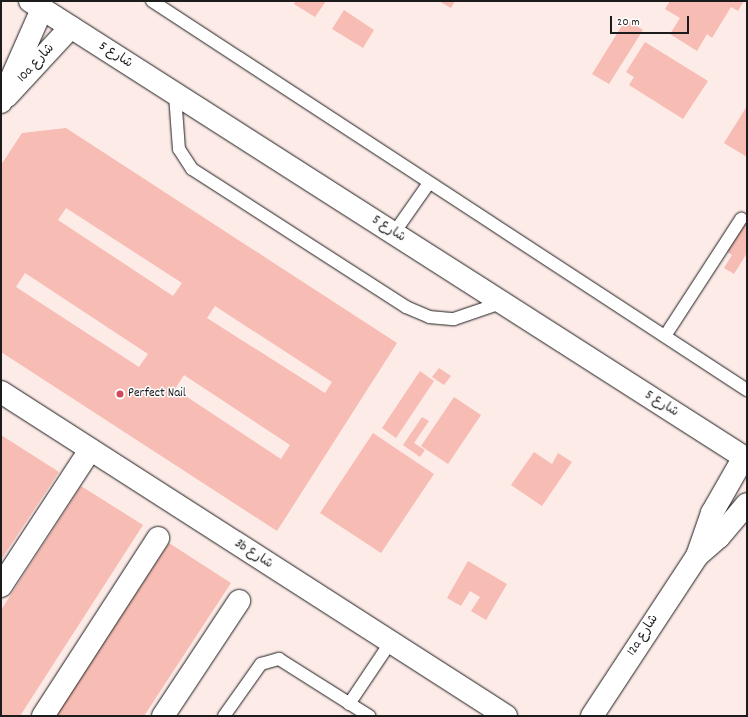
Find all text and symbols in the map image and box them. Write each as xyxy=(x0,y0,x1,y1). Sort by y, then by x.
scale bar xyxy=(612,8,691,34)
text: 20 m xyxy=(617,14,640,31)
street label: شارع 5 xyxy=(95,39,135,73)
street label: 10a شارع xyxy=(15,41,59,87)
street label: شارع 5 xyxy=(368,213,408,247)
place label: Perfect Nail xyxy=(128,386,186,402)
marker: Perfect Nail xyxy=(115,389,125,399)
street label: شارع 5 xyxy=(641,389,681,421)
street label: 3b شارع xyxy=(231,537,275,573)
street label: 12a شارع xyxy=(625,613,663,659)

